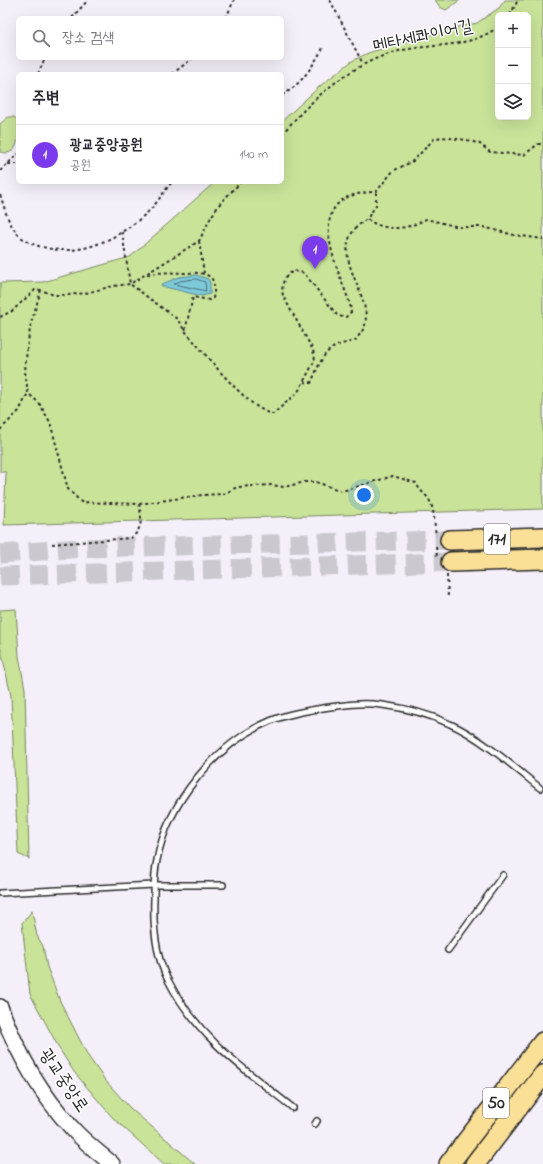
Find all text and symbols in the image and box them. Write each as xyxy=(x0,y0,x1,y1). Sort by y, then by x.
map controls xyxy=(495,12,531,120)
button: + xyxy=(495,12,531,48)
street label: 메타세콰이어길 xyxy=(371,14,476,60)
search box xyxy=(16,16,284,60)
icon: search xyxy=(30,27,52,49)
text: 장소 검색 xyxy=(62,27,114,49)
button: − xyxy=(495,48,531,84)
button: layers xyxy=(495,84,531,120)
text: 주변 xyxy=(32,86,59,111)
text: 광교중앙공원 xyxy=(70,134,142,156)
text: 1 xyxy=(43,145,47,164)
text: 140 m xyxy=(240,145,268,164)
text: 공원 xyxy=(70,156,91,175)
pin: 1 xyxy=(302,236,328,269)
your location xyxy=(354,485,374,505)
road number: 171 xyxy=(484,524,510,554)
street label: 광교중앙로 xyxy=(32,1044,94,1118)
road number: 50 xyxy=(483,1088,509,1118)

